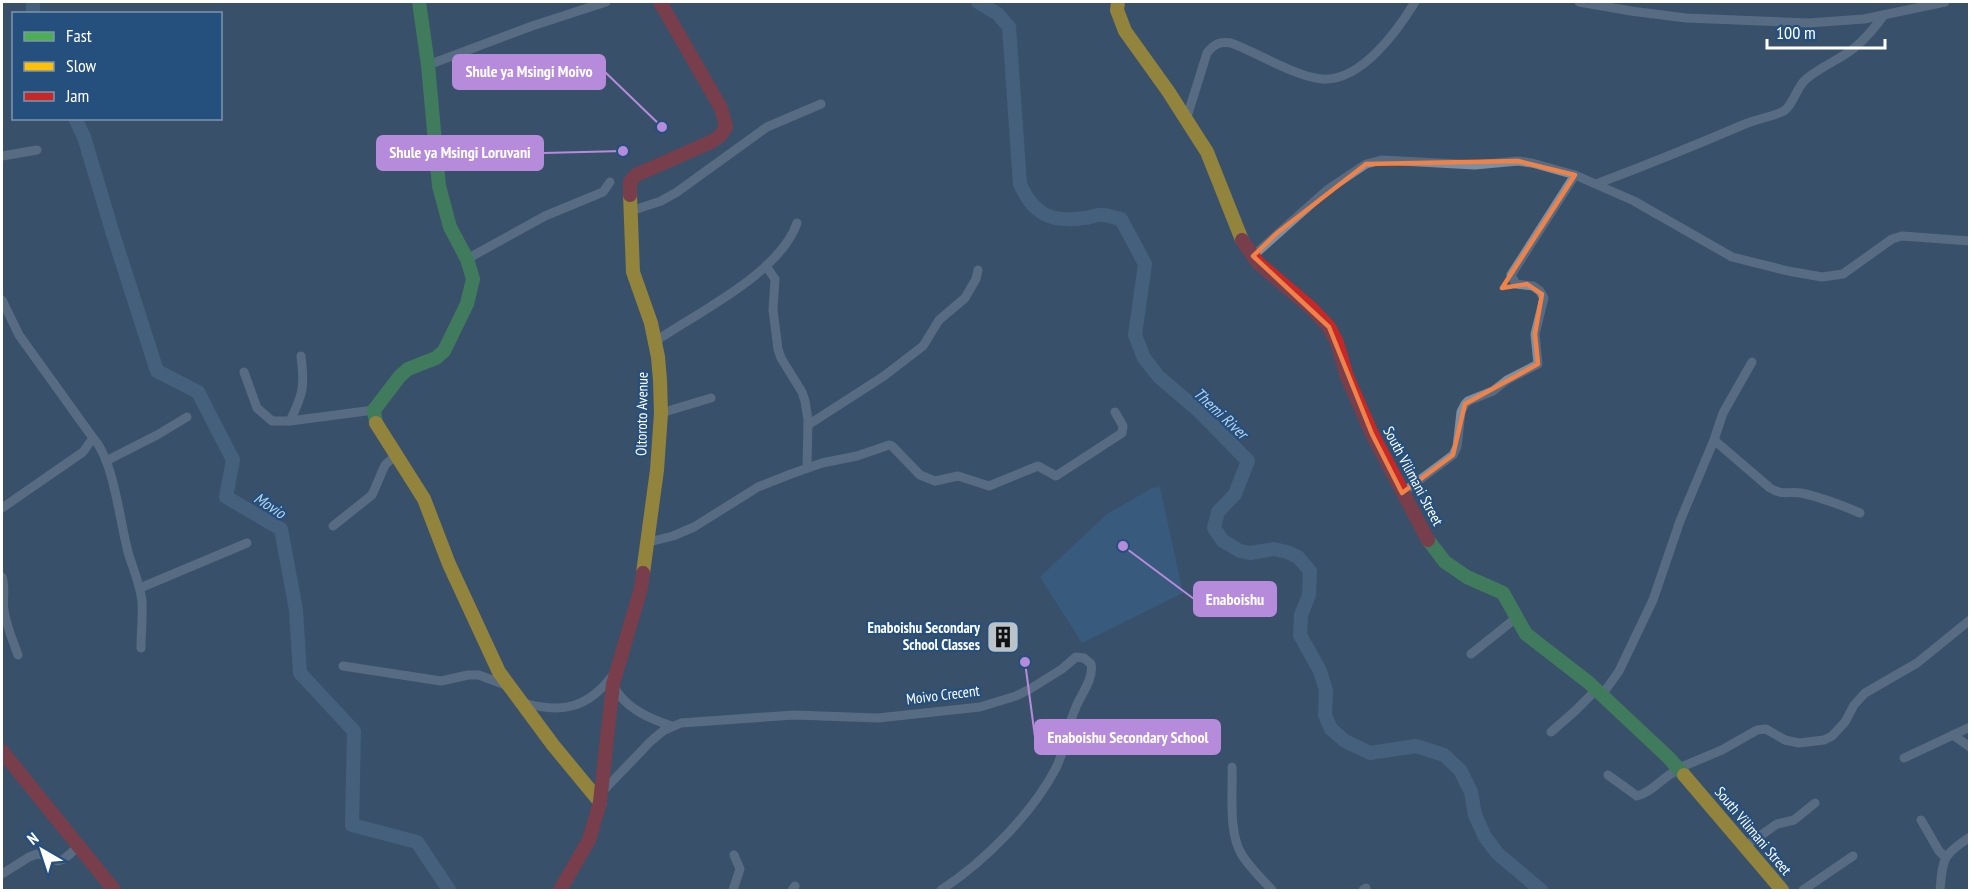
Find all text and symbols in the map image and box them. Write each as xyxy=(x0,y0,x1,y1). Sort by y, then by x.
legend xyxy=(12,12,222,120)
scale bar xyxy=(1767,12,1886,50)
text: 100 m xyxy=(1776,21,1816,44)
text: Fast xyxy=(66,24,92,47)
text: Slow xyxy=(66,54,97,77)
callout: Shule ya Msingi Moivo xyxy=(453,55,605,89)
text: Shule ya Msingi Moivo xyxy=(465,61,593,81)
text: Jam xyxy=(65,84,89,107)
callout: Shule ya Msingi Loruvani xyxy=(377,136,543,170)
text: Shule ya Msingi Loruvani xyxy=(389,142,531,162)
street label: Oltoroto Avenue xyxy=(631,372,652,456)
water label: Themi River xyxy=(1190,383,1254,445)
street label: South Vilimani Street xyxy=(1379,423,1448,529)
water label: Movio xyxy=(250,487,290,523)
callout: Enaboishu xyxy=(1194,582,1276,616)
text: Enaboishu xyxy=(1206,589,1264,609)
place label: Enaboishu Secondary School Classes xyxy=(867,618,981,654)
building icon: Enaboishu Secondary School Classes xyxy=(985,619,1021,655)
street label: Moivo Crecent xyxy=(905,681,981,708)
callout: Enaboishu Secondary School xyxy=(1035,720,1220,754)
text: Enaboishu Secondary School xyxy=(1048,727,1209,747)
street label: South Vilimani Street xyxy=(1711,783,1796,879)
north arrow xyxy=(12,820,72,880)
text: N xyxy=(23,828,42,849)

